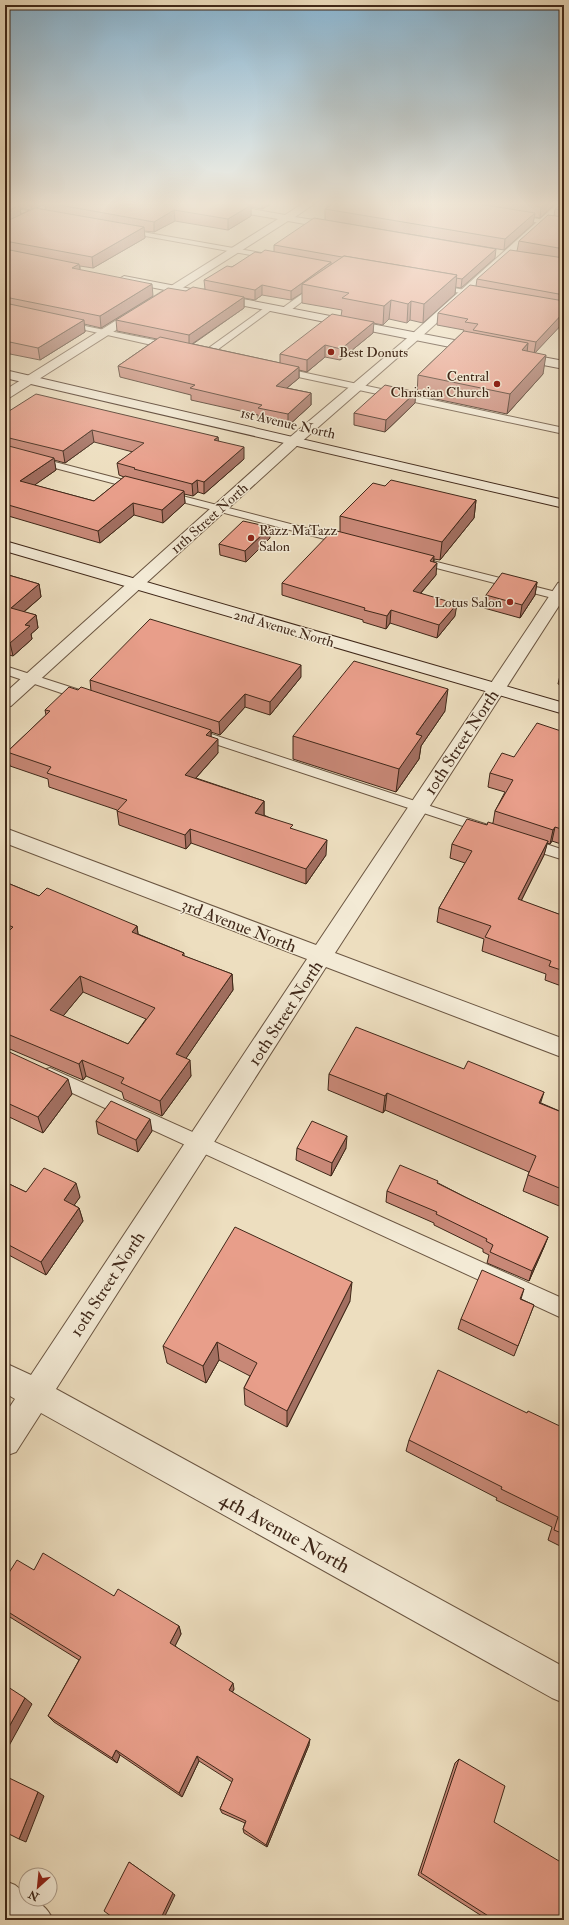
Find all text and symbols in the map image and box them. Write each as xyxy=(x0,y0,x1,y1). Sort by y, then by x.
place label: Best Donuts xyxy=(339,344,408,361)
marker: Best Donuts xyxy=(326,347,336,357)
place label: Central Christian Church xyxy=(391,368,490,401)
marker: Central Christian Church xyxy=(492,379,502,389)
street label: 1st Avenue North xyxy=(239,404,338,443)
street label: 11th Street North xyxy=(167,479,252,557)
place label: Razz MaTazz Salon xyxy=(259,522,337,555)
marker: Razz MaTazz Salon xyxy=(246,533,256,543)
place label: Lotus Salon xyxy=(435,594,502,611)
marker: Lotus Salon xyxy=(505,597,515,607)
street label: 2nd Avenue North xyxy=(232,606,337,651)
street label: 10th Street North xyxy=(420,686,503,799)
street label: 3rd Avenue North xyxy=(178,894,299,957)
street label: 10th Street North xyxy=(244,957,327,1070)
street label: 10th Street North xyxy=(66,1228,149,1341)
street label: 4th Avenue North xyxy=(215,1486,355,1579)
north arrow xyxy=(18,1867,58,1907)
text: N xyxy=(25,1887,42,1904)

